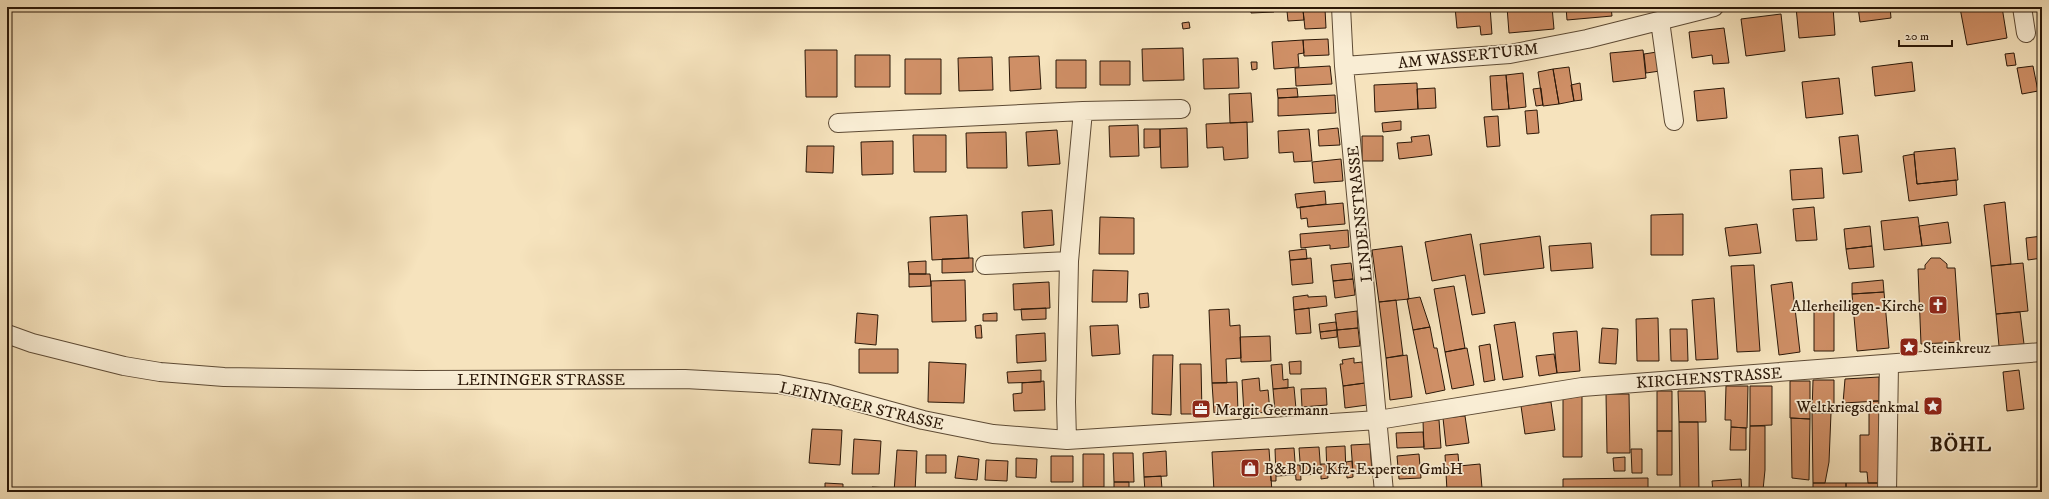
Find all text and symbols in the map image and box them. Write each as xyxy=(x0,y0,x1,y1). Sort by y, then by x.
scale bar xyxy=(1899,22,1952,48)
text: 20 m xyxy=(1905,29,1929,44)
street label: AM WASSERTURM xyxy=(1397,39,1539,73)
street label: LINDENSTRASSE xyxy=(1343,145,1377,283)
church icon: Allerheiligen-Kirche xyxy=(1927,294,1949,316)
place label: Allerheiligen-Kirche xyxy=(1791,296,1924,316)
place icon: Steinkreuz xyxy=(1898,336,1920,358)
place label: Steinkreuz xyxy=(1923,338,1991,358)
street label: KIRCHENSTRASSE xyxy=(1635,363,1783,393)
street label: LEININGER STRASSE xyxy=(457,370,625,390)
street label: LEININGER STRASSE xyxy=(778,377,946,435)
place icon: Weltkriegsdenkmal xyxy=(1922,395,1944,417)
place label: Weltkriegsdenkmal xyxy=(1795,397,1919,417)
office icon: Margit Geermann xyxy=(1190,398,1212,420)
place label: Margit Geermann xyxy=(1215,400,1329,420)
district label: BÖHL xyxy=(1930,432,1992,458)
shop icon: B&B Die Kfz-Experten GmbH xyxy=(1239,457,1261,479)
place label: B&B Die Kfz-Experten GmbH xyxy=(1264,459,1463,479)

